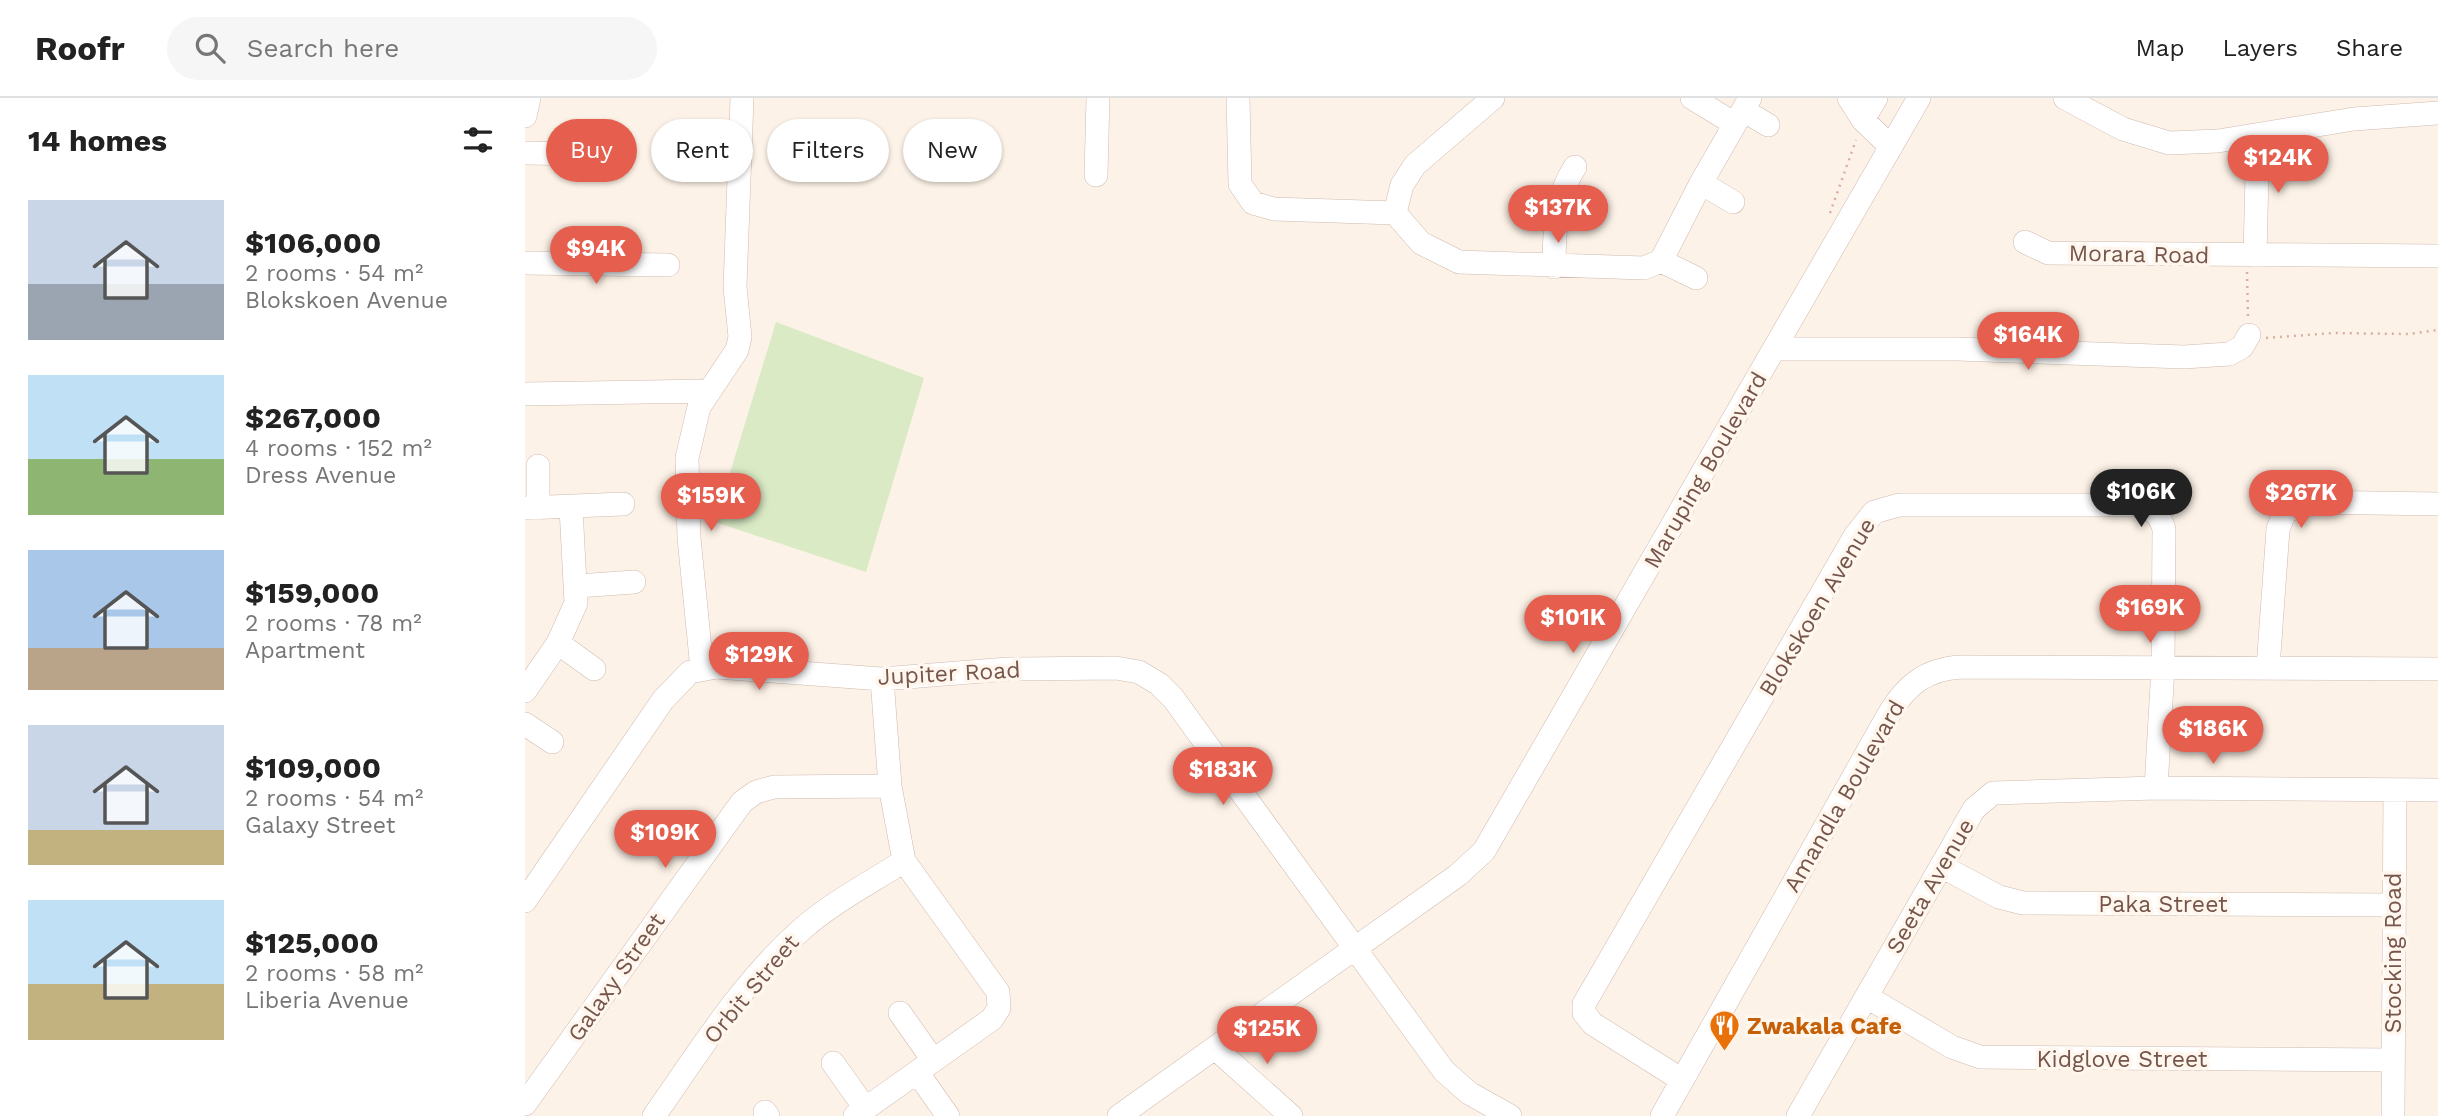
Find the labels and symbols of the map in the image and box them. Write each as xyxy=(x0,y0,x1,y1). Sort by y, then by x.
pin: $124K xyxy=(2229,136,2327,195)
pin: $137K xyxy=(1509,186,1607,245)
pin: $94K xyxy=(555,226,637,286)
street label: Morara Road xyxy=(2068,240,2210,269)
pin: $164K xyxy=(1979,313,2077,372)
street label: Maruping Boulevard xyxy=(1638,367,1773,573)
pin: $106K xyxy=(2092,470,2190,529)
pin: $267K xyxy=(2252,470,2350,530)
pin: $159K xyxy=(662,474,760,533)
street label: Blokskoen Avenue xyxy=(1754,513,1881,701)
pin: $169K xyxy=(2101,586,2199,645)
pin: $101K xyxy=(1524,596,1622,655)
pin: $129K xyxy=(710,632,808,692)
street label: Jupiter Road xyxy=(877,656,1021,691)
street label: Amandla Boulevard xyxy=(1778,695,1910,897)
pin: $186K xyxy=(2164,706,2262,766)
pin: $183K xyxy=(1174,748,1272,807)
pin: $109K xyxy=(616,810,714,870)
street label: Seeta Avenue xyxy=(1881,814,1980,959)
street label: Stocking Road xyxy=(2380,873,2407,1033)
street label: Paka Street xyxy=(2098,891,2228,918)
street label: Galaxy Street xyxy=(562,908,671,1047)
street label: Orbit Street xyxy=(698,929,805,1049)
pin: $125K xyxy=(1218,1006,1316,1066)
restaurant icon: Zwakala Cafe xyxy=(1707,1009,1741,1053)
place label: Zwakala Cafe xyxy=(1747,1013,1902,1040)
street label: Kidglove Street xyxy=(2036,1046,2208,1073)

